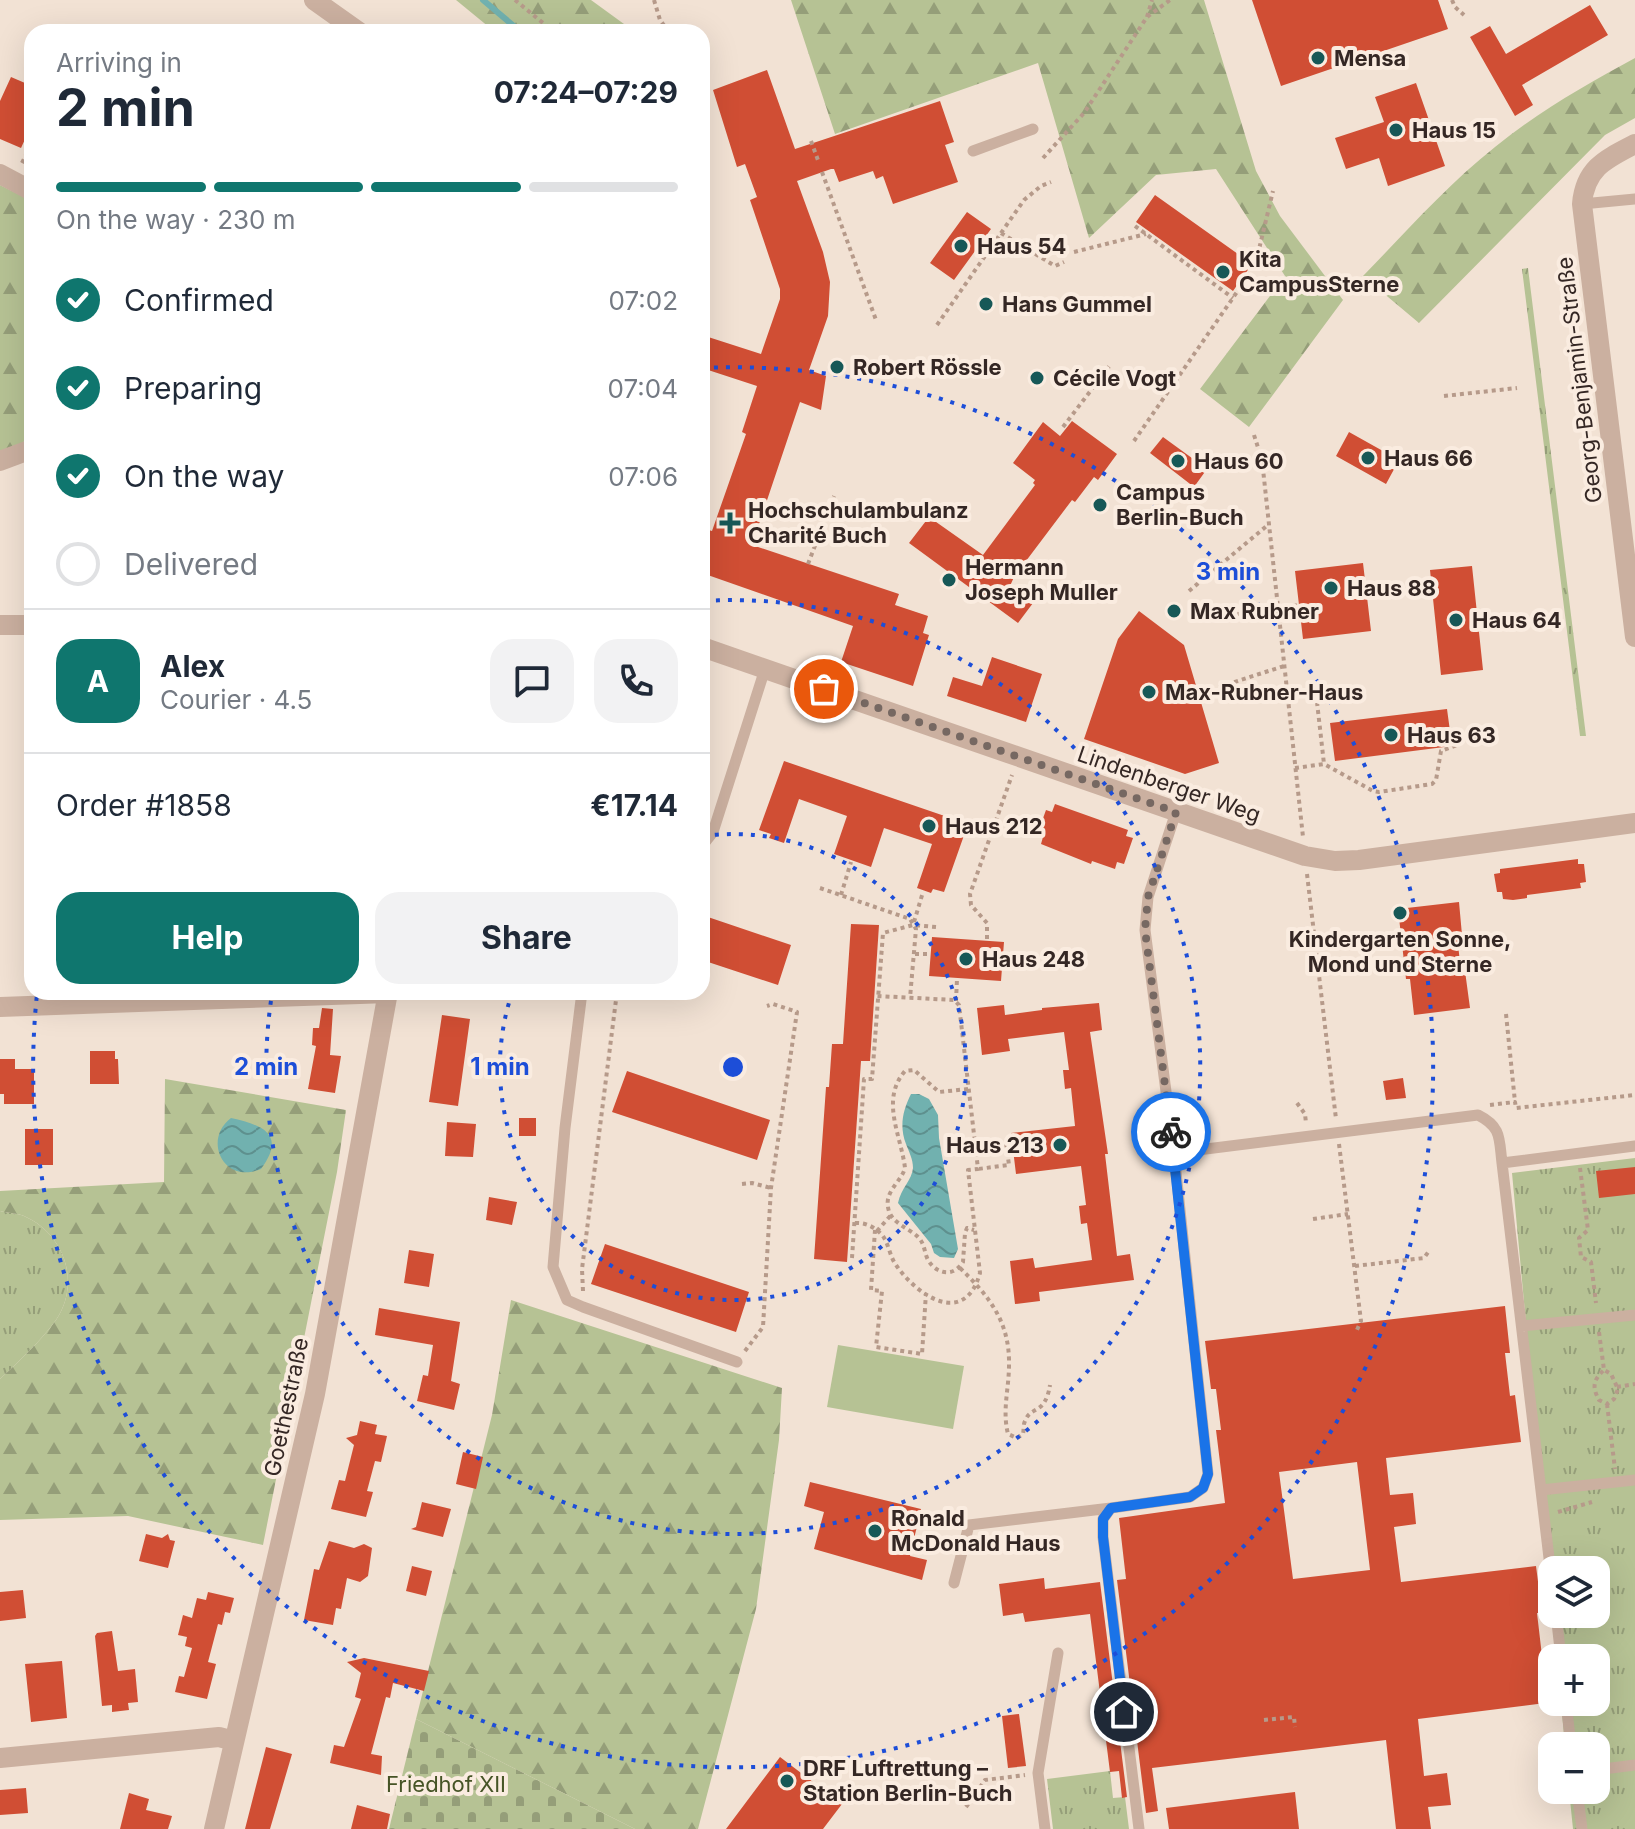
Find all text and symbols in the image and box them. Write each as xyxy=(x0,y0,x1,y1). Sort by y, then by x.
place label: Mensa xyxy=(1334,45,1406,71)
text: Arriving in xyxy=(56,47,182,78)
marker: Mensa xyxy=(1309,49,1327,67)
text: 07:24–07:29 xyxy=(494,74,678,110)
text: 2 min xyxy=(56,76,195,139)
place label: Haus 15 xyxy=(1412,117,1496,143)
marker: Haus 15 xyxy=(1387,121,1405,139)
text: On the way · 230 m xyxy=(56,204,296,235)
place label: Haus 54 xyxy=(977,233,1066,259)
marker: Haus 54 xyxy=(952,237,970,255)
place label: Kita CampusSterne xyxy=(1239,246,1399,297)
street label: Georg-Benjamin-Straße xyxy=(1551,255,1607,505)
marker: Kita CampusSterne xyxy=(1214,263,1232,281)
icon: check xyxy=(56,278,100,322)
text: Confirmed xyxy=(124,282,274,318)
text: 07:02 xyxy=(609,285,678,316)
place label: Hans Gummel xyxy=(1002,291,1152,317)
marker: Hans Gummel xyxy=(977,295,995,313)
place label: Robert Rössle xyxy=(853,354,1002,380)
marker: Robert Rössle xyxy=(828,358,846,376)
place label: Cécile Vogt xyxy=(1053,365,1176,391)
icon: check xyxy=(56,366,100,410)
marker: Cécile Vogt xyxy=(1028,369,1046,387)
text: Preparing xyxy=(124,370,262,406)
text: 07:04 xyxy=(608,373,678,404)
place label: Haus 66 xyxy=(1384,445,1473,471)
place label: Haus 60 xyxy=(1194,448,1284,474)
marker: Haus 66 xyxy=(1359,449,1377,467)
marker: Haus 60 xyxy=(1169,452,1187,470)
icon: check xyxy=(56,454,100,498)
text: On the way xyxy=(124,458,284,494)
text: 07:06 xyxy=(608,461,678,492)
place label: Campus Berlin-Buch xyxy=(1116,479,1244,530)
marker: Campus Berlin-Buch xyxy=(1091,496,1109,514)
place label: Hochschulambulanz Charité Buch xyxy=(748,497,969,548)
marker: Hochschulambulanz Charité Buch xyxy=(719,512,741,534)
text: Delivered xyxy=(124,546,258,582)
place label: Hermann Joseph Muller xyxy=(965,554,1118,605)
text: 3 min xyxy=(1196,557,1260,586)
marker: Hermann Joseph Muller xyxy=(940,571,958,589)
place label: Haus 88 xyxy=(1347,575,1436,601)
marker: Haus 88 xyxy=(1322,579,1340,597)
place label: Max Rubner xyxy=(1190,598,1319,624)
marker: Max Rubner xyxy=(1165,602,1183,620)
place label: Haus 64 xyxy=(1472,607,1562,633)
marker: Haus 64 xyxy=(1447,611,1465,629)
button: chat xyxy=(490,639,574,723)
button: phone xyxy=(594,639,678,723)
text: Alex xyxy=(160,648,225,684)
pin xyxy=(790,655,858,723)
text: A xyxy=(87,663,109,699)
icon: bag xyxy=(802,667,846,711)
place label: Max-Rubner-Haus xyxy=(1165,679,1363,705)
marker: Max-Rubner-Haus xyxy=(1140,683,1158,701)
text: Courier · 4.5 xyxy=(160,684,312,715)
place label: Haus 63 xyxy=(1407,722,1496,748)
marker: Haus 63 xyxy=(1382,726,1400,744)
street label: Lindenberger Weg xyxy=(1074,740,1264,828)
text: Order #1858 xyxy=(56,787,232,823)
text: €17.14 xyxy=(590,787,678,823)
place label: Haus 212 xyxy=(945,813,1043,839)
marker: Haus 212 xyxy=(920,817,938,835)
button: Help xyxy=(56,892,359,984)
button: Share xyxy=(375,892,678,984)
marker: Kindergarten Sonne, Mond und Sterne xyxy=(1391,904,1409,922)
place label: Kindergarten Sonne, Mond und Sterne xyxy=(1289,926,1511,977)
place label: Haus 248 xyxy=(982,946,1085,972)
marker: Haus 248 xyxy=(957,950,975,968)
text: 2 min xyxy=(234,1052,298,1081)
text: 1 min xyxy=(470,1052,530,1081)
centre of rings xyxy=(719,1053,747,1081)
courier xyxy=(1131,1092,1211,1172)
icon: bike xyxy=(1149,1110,1193,1154)
place label: Haus 213 xyxy=(946,1132,1044,1158)
marker: Haus 213 xyxy=(1051,1136,1069,1154)
street label: Goethestraße xyxy=(259,1335,313,1479)
place label: Ronald McDonald Haus xyxy=(891,1505,1061,1556)
marker: Ronald McDonald Haus xyxy=(866,1522,884,1540)
map controls xyxy=(1538,1556,1610,1804)
button: layers xyxy=(1538,1556,1610,1628)
button: + xyxy=(1538,1644,1610,1716)
pin xyxy=(1090,1678,1158,1746)
icon: home xyxy=(1102,1690,1146,1734)
button: − xyxy=(1538,1732,1610,1804)
place label: DRF Luftrettung – Station Berlin-Buch xyxy=(803,1755,1013,1806)
park label: Friedhof XII xyxy=(386,1771,506,1797)
marker: DRF Luftrettung – Station Berlin-Buch xyxy=(778,1772,796,1790)

